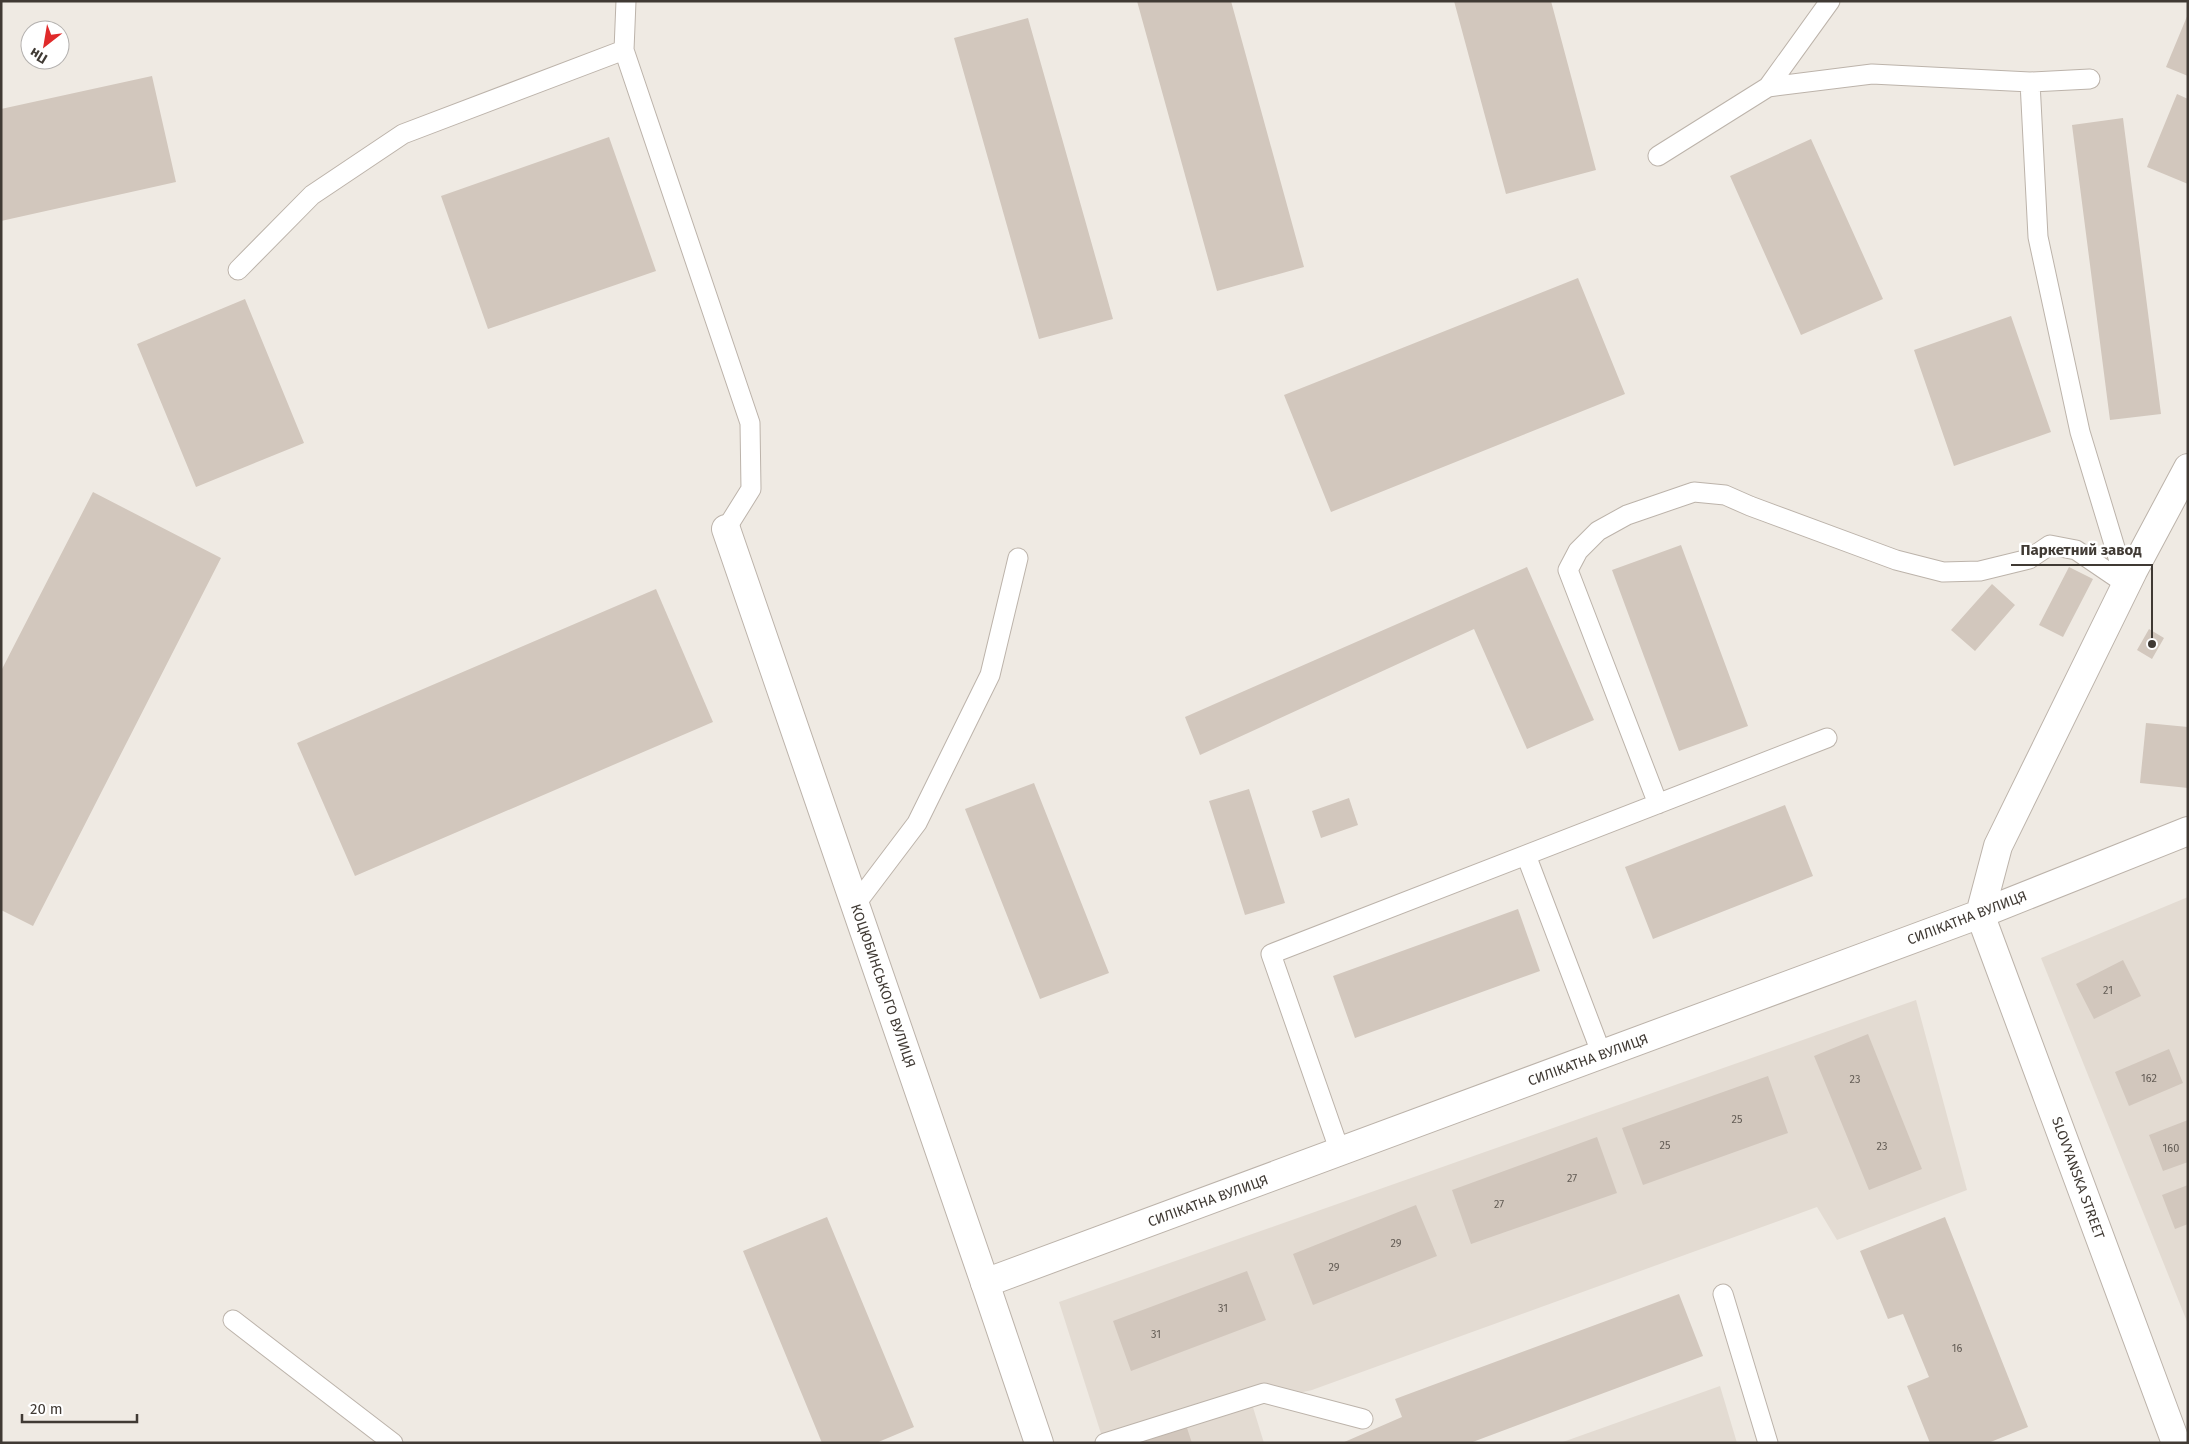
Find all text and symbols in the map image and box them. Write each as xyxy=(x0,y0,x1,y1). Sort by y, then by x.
north arrow xyxy=(20,20,70,70)
text: Пн xyxy=(27,44,50,68)
callout: Паркетний завод xyxy=(2011,535,2152,565)
text: Паркетний завод xyxy=(2021,541,2142,559)
street label: СИЛІКАТНА ВУЛИЦЯ xyxy=(1905,887,2029,949)
street label: КОЦЮБИНСЬКОГО ВУЛИЦЯ xyxy=(847,902,919,1070)
house number: 21 xyxy=(2103,984,2113,997)
street label: СИЛІКАТНА ВУЛИЦЯ xyxy=(1526,1030,1650,1090)
house number: 162 xyxy=(2141,1072,2157,1085)
house number: 23 xyxy=(1850,1073,1860,1086)
house number: 25 xyxy=(1732,1113,1743,1126)
street label: SLOVYANSKA STREET xyxy=(2048,1115,2108,1242)
house number: 25 xyxy=(1660,1139,1671,1152)
house number: 23 xyxy=(1877,1140,1887,1153)
house number: 160 xyxy=(2163,1142,2179,1155)
street label: СИЛІКАТНА ВУЛИЦЯ xyxy=(1146,1171,1270,1231)
house number: 27 xyxy=(1567,1172,1577,1185)
house number: 27 xyxy=(1494,1198,1504,1211)
house number: 29 xyxy=(1390,1237,1402,1250)
house number: 29 xyxy=(1328,1261,1340,1274)
house number: 31 xyxy=(1218,1302,1228,1315)
house number: 31 xyxy=(1151,1328,1161,1341)
house number: 16 xyxy=(1952,1342,1962,1355)
scale bar xyxy=(22,1392,138,1424)
text: 20 m xyxy=(30,1400,63,1418)

